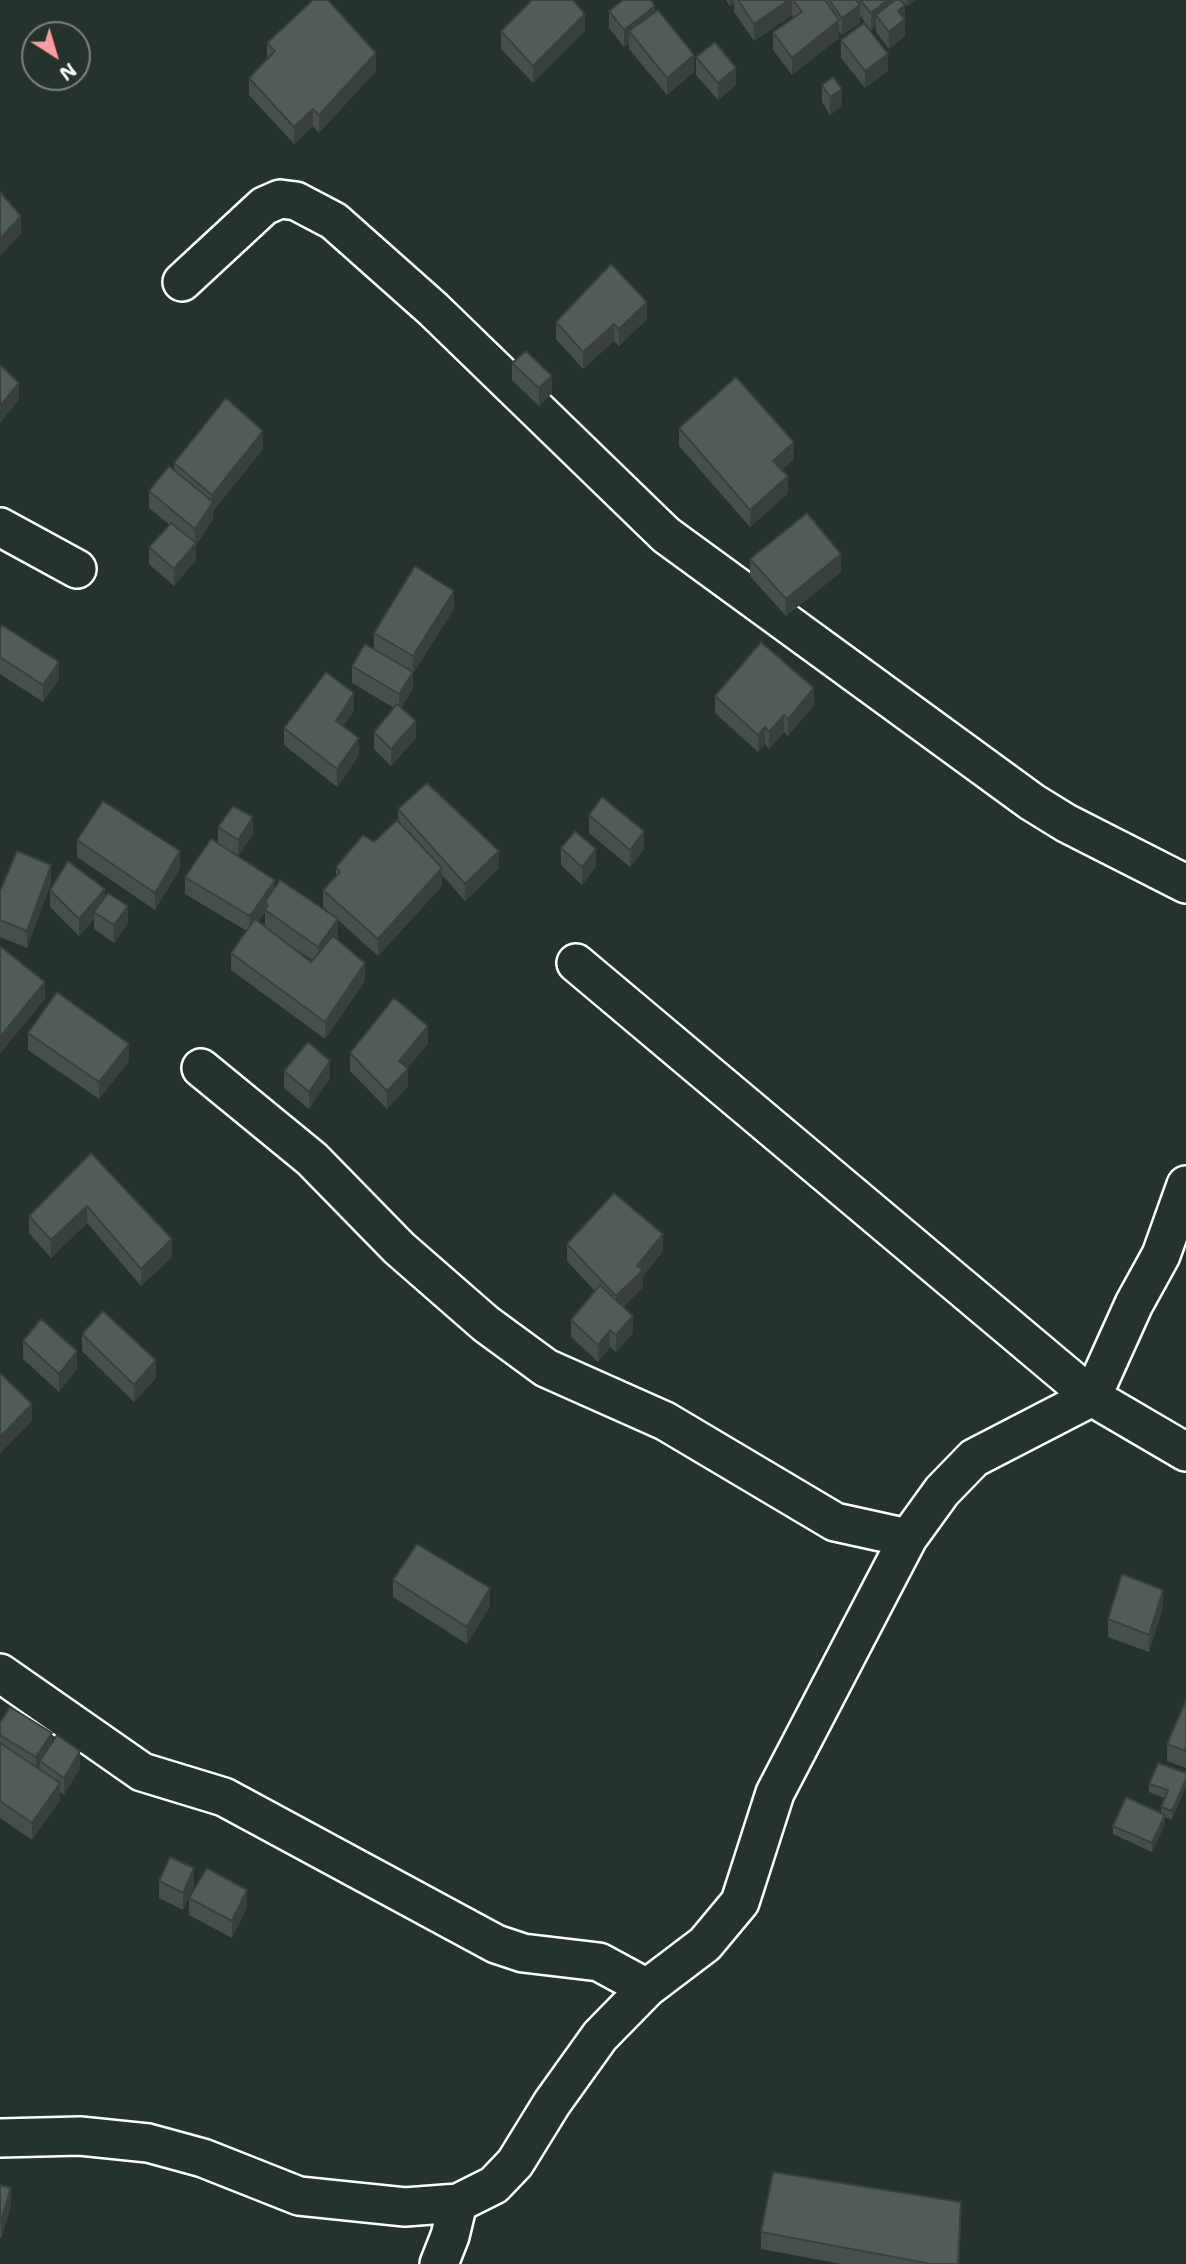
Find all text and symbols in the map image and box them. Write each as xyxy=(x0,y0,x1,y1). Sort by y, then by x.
north arrow xyxy=(21,21,91,91)
text: N xyxy=(54,57,81,86)

